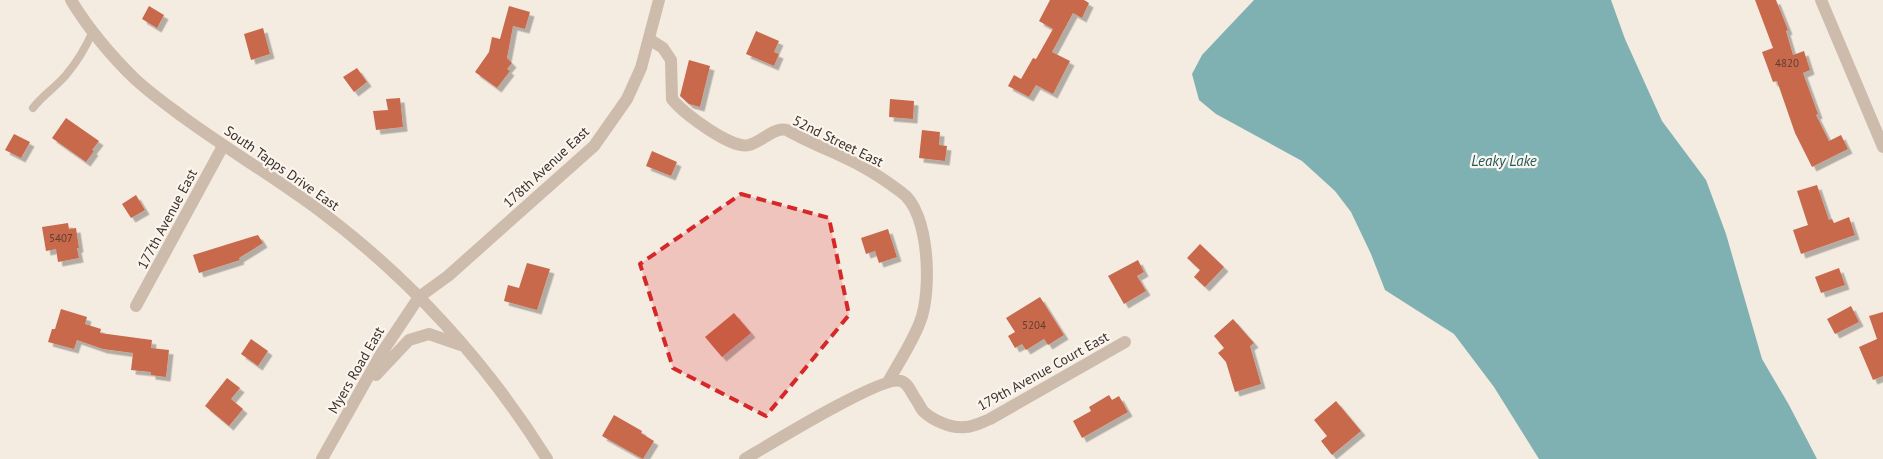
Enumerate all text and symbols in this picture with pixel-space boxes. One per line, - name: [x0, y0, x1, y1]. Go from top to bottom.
- house number: 4820: [1775, 56, 1799, 70]
- street label: 52nd Street East: [790, 111, 887, 171]
- street label: South Tapps Drive East: [221, 122, 343, 215]
- street label: 178th Avenue East: [499, 122, 593, 211]
- water label: Leaky Lake: [1471, 151, 1537, 170]
- street label: 177th Avenue East: [133, 166, 201, 272]
- house number: 5407: [49, 231, 73, 245]
- house number: 5204: [1022, 318, 1046, 332]
- street label: Myers Road East: [324, 323, 388, 417]
- street label: 179th Avenue Court East: [974, 327, 1112, 415]

